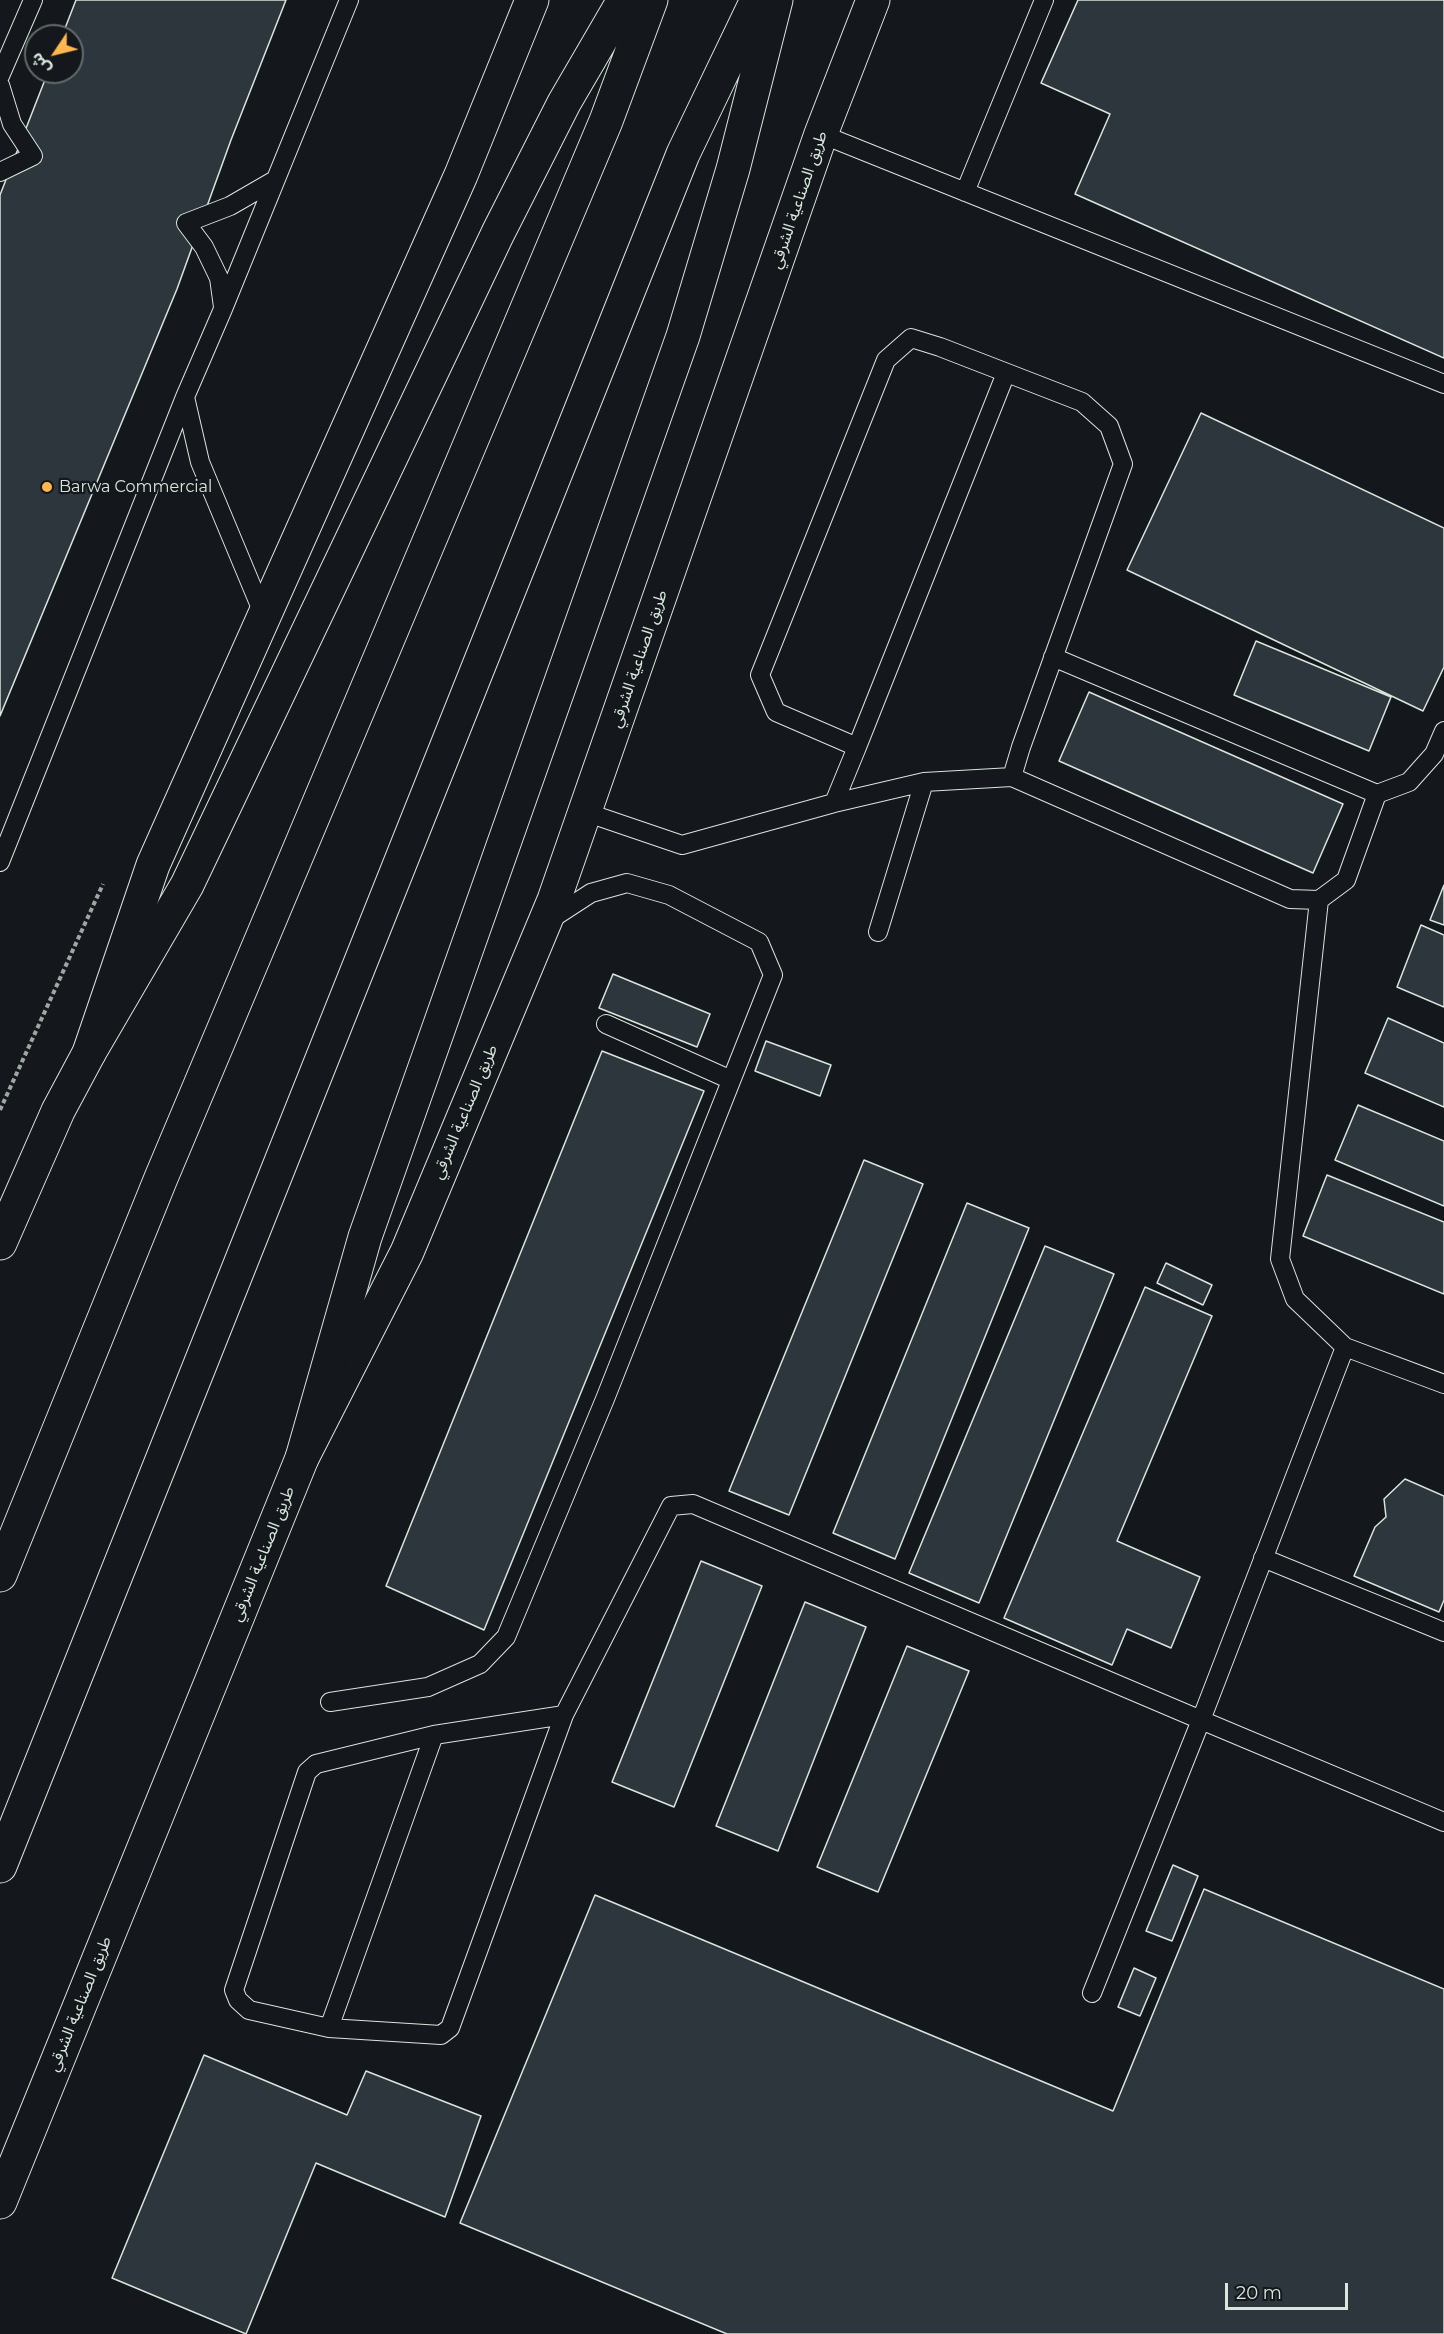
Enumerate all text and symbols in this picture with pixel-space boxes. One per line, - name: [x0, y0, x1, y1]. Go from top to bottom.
- north arrow: [24, 24, 84, 84]
- text: ش: [26, 49, 55, 78]
- street label: طريق الصناعية الشرقي: [766, 129, 832, 271]
- place label: Barwa Commercial: [59, 477, 212, 497]
- marker: Barwa Commercial: [40, 480, 54, 494]
- street label: طريق الصناعية الشرقي: [606, 588, 672, 730]
- street label: طريق الصناعية الشرقي: [428, 1042, 502, 1182]
- street label: طريق الصناعية الشرقي: [227, 1484, 299, 1624]
- street label: طريق الصناعية الشرقي: [44, 1934, 116, 2074]
- scale bar: [1228, 2271, 1351, 2309]
- text: 20 m: [1236, 2282, 1282, 2304]

